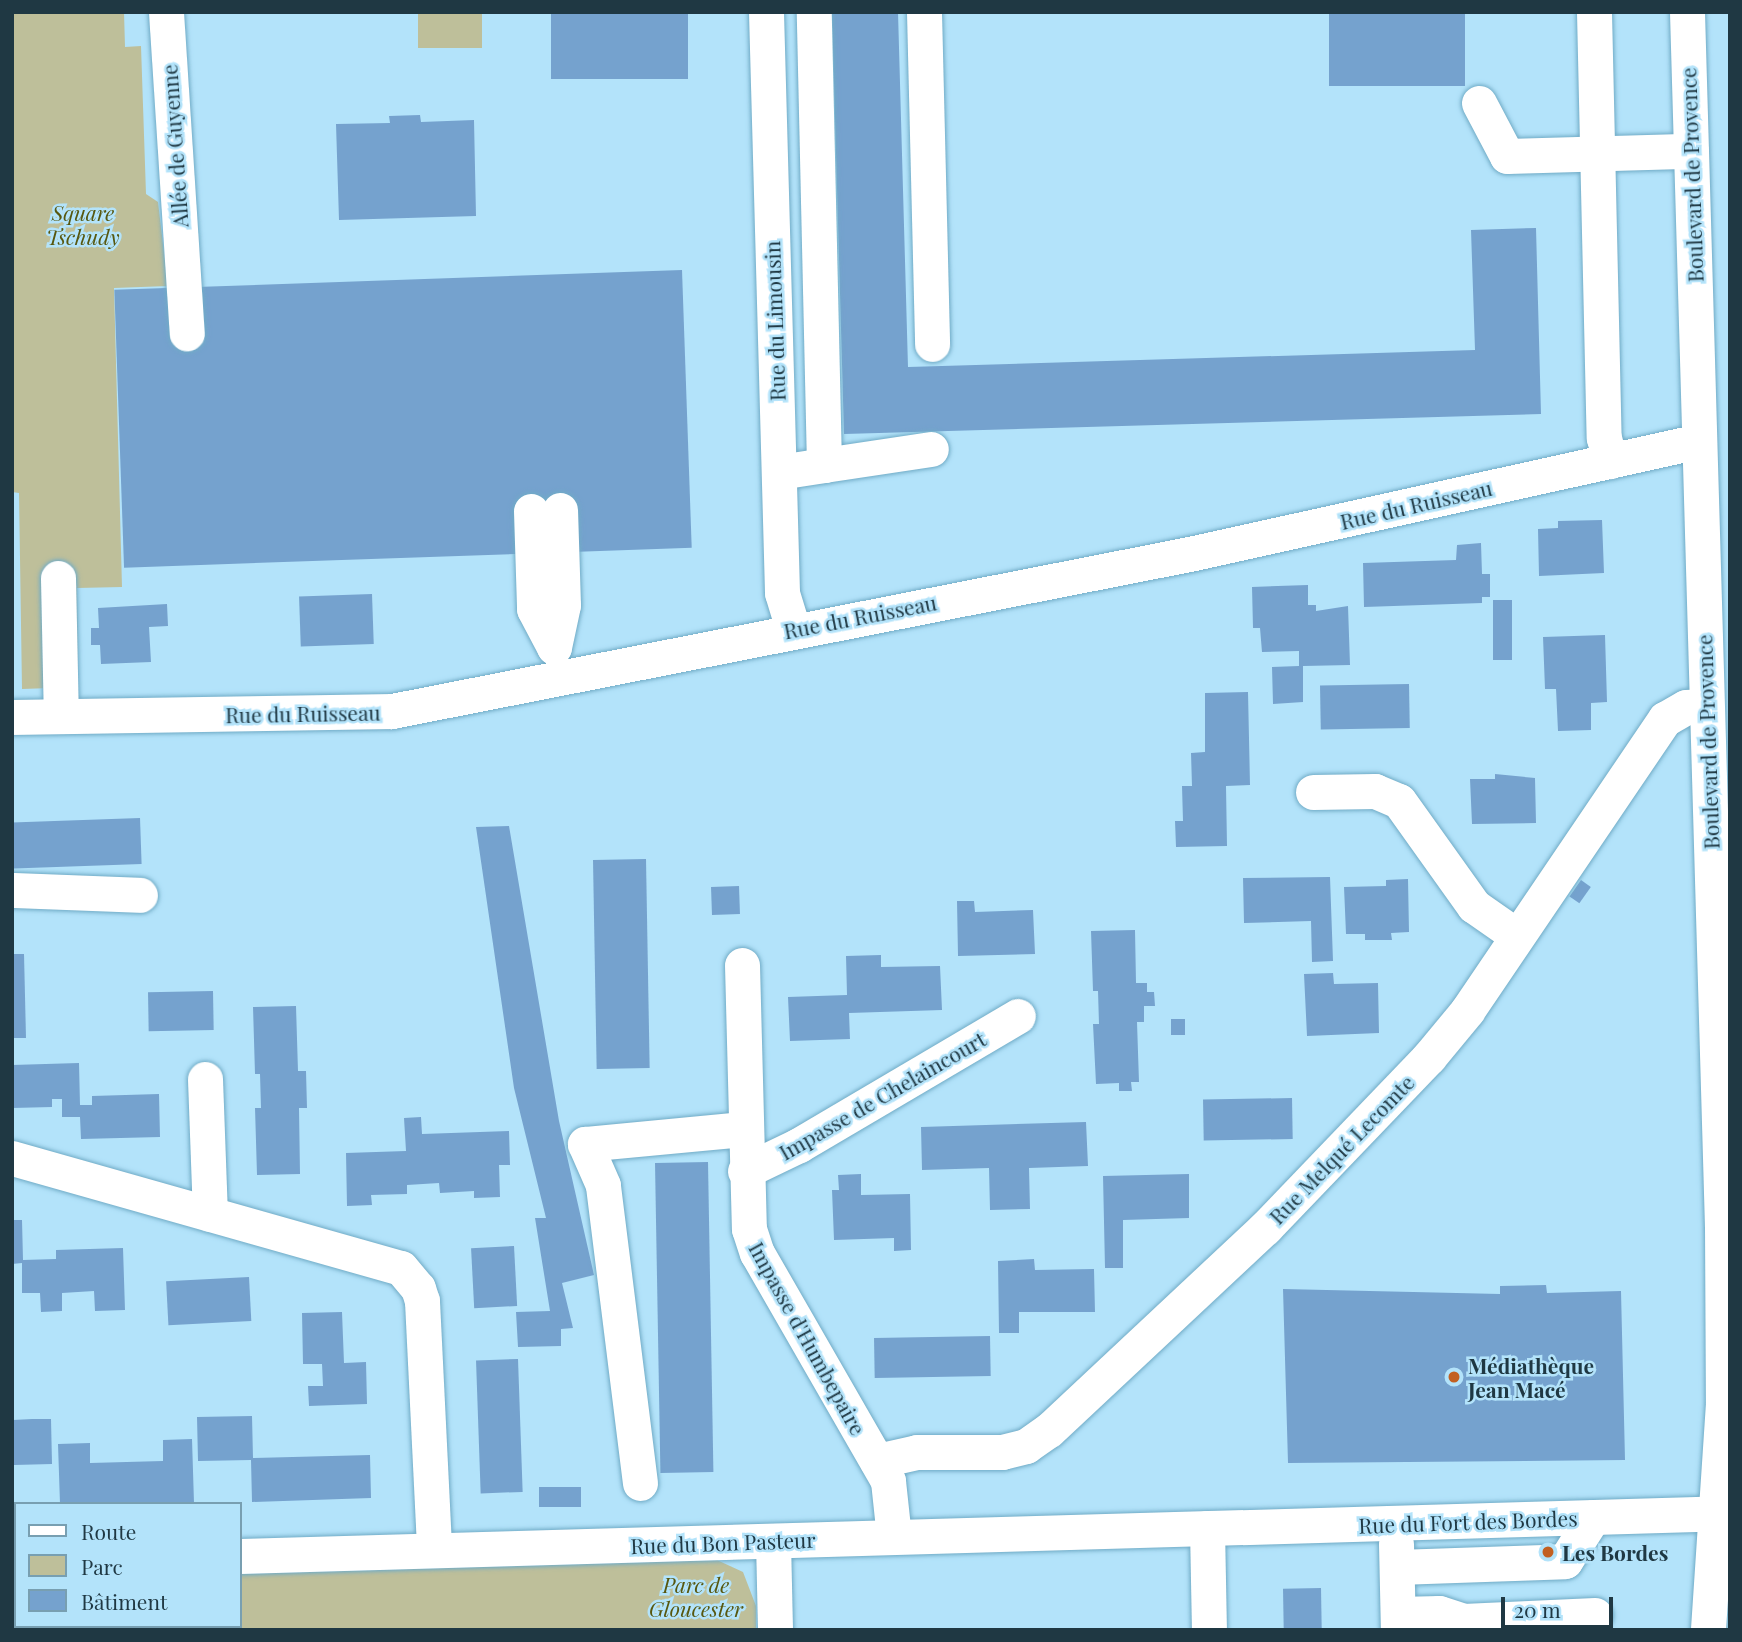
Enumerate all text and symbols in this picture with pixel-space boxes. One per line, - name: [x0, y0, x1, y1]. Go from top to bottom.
- street label: Allée de Guyenne: [156, 64, 192, 228]
- street label: Boulevard de Provence: [1675, 67, 1707, 283]
- park label: Square Tschudy: [46, 199, 120, 249]
- street label: Rue du Limousin: [759, 240, 789, 402]
- street label: Rue du Ruisseau: [1337, 474, 1495, 534]
- street label: Rue du Ruisseau: [781, 589, 939, 643]
- street label: Boulevard de Provence: [1691, 634, 1723, 850]
- street label: Rue du Ruisseau: [225, 699, 381, 727]
- street label: Impasse de Chelaincourt: [774, 1025, 990, 1165]
- street label: Rue Melqué Lecomte: [1263, 1069, 1419, 1229]
- street label: Impasse d'Humbepaire: [744, 1237, 872, 1439]
- place label: Médiathèque Jean Macé: [1468, 1352, 1594, 1402]
- marker: Médiathèque Jean Macé: [1446, 1369, 1462, 1385]
- legend: [14, 1502, 242, 1628]
- street label: Rue du Fort des Bordes: [1358, 1505, 1578, 1537]
- text: Route: [81, 1517, 136, 1545]
- street label: Rue du Bon Pasteur: [630, 1526, 816, 1558]
- place label: Les Bordes: [1562, 1539, 1668, 1565]
- marker: Les Bordes: [1540, 1544, 1556, 1560]
- text: Parc: [81, 1552, 123, 1580]
- park label: Parc de Gloucester: [649, 1571, 743, 1621]
- scale bar: [1504, 1582, 1616, 1626]
- text: Bâtiment: [81, 1587, 167, 1615]
- text: 20 m: [1514, 1595, 1561, 1623]

